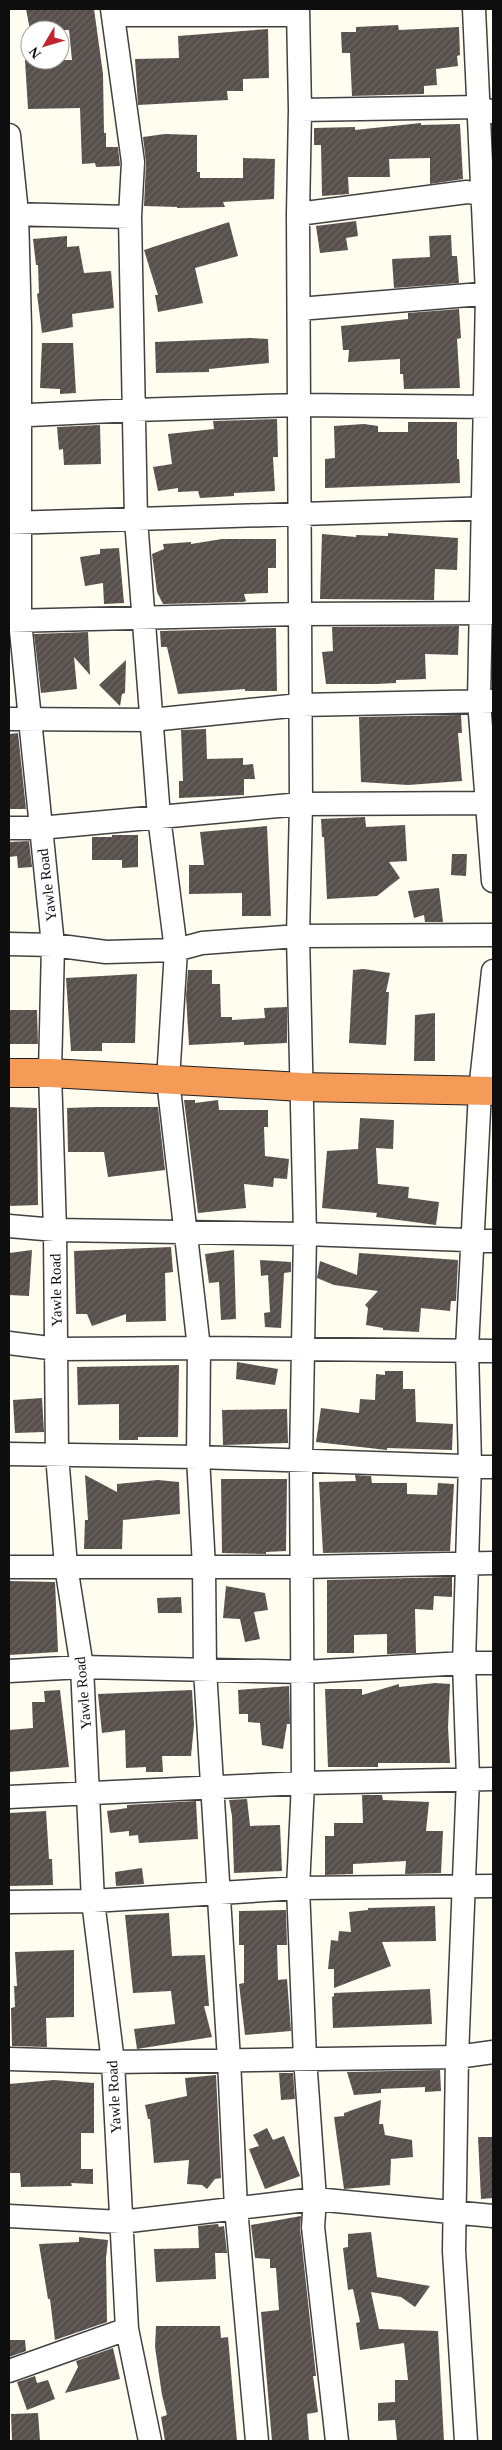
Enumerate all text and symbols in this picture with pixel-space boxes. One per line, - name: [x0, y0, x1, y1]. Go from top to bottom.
- north arrow: [20, 20, 70, 70]
- text: N: [26, 44, 44, 61]
- street label: Yawle Road: [35, 847, 59, 922]
- street label: Yawle Road: [47, 1253, 65, 1327]
- street label: Yawle Road: [72, 1655, 94, 1730]
- street label: Yawle Road: [104, 2060, 124, 2134]

